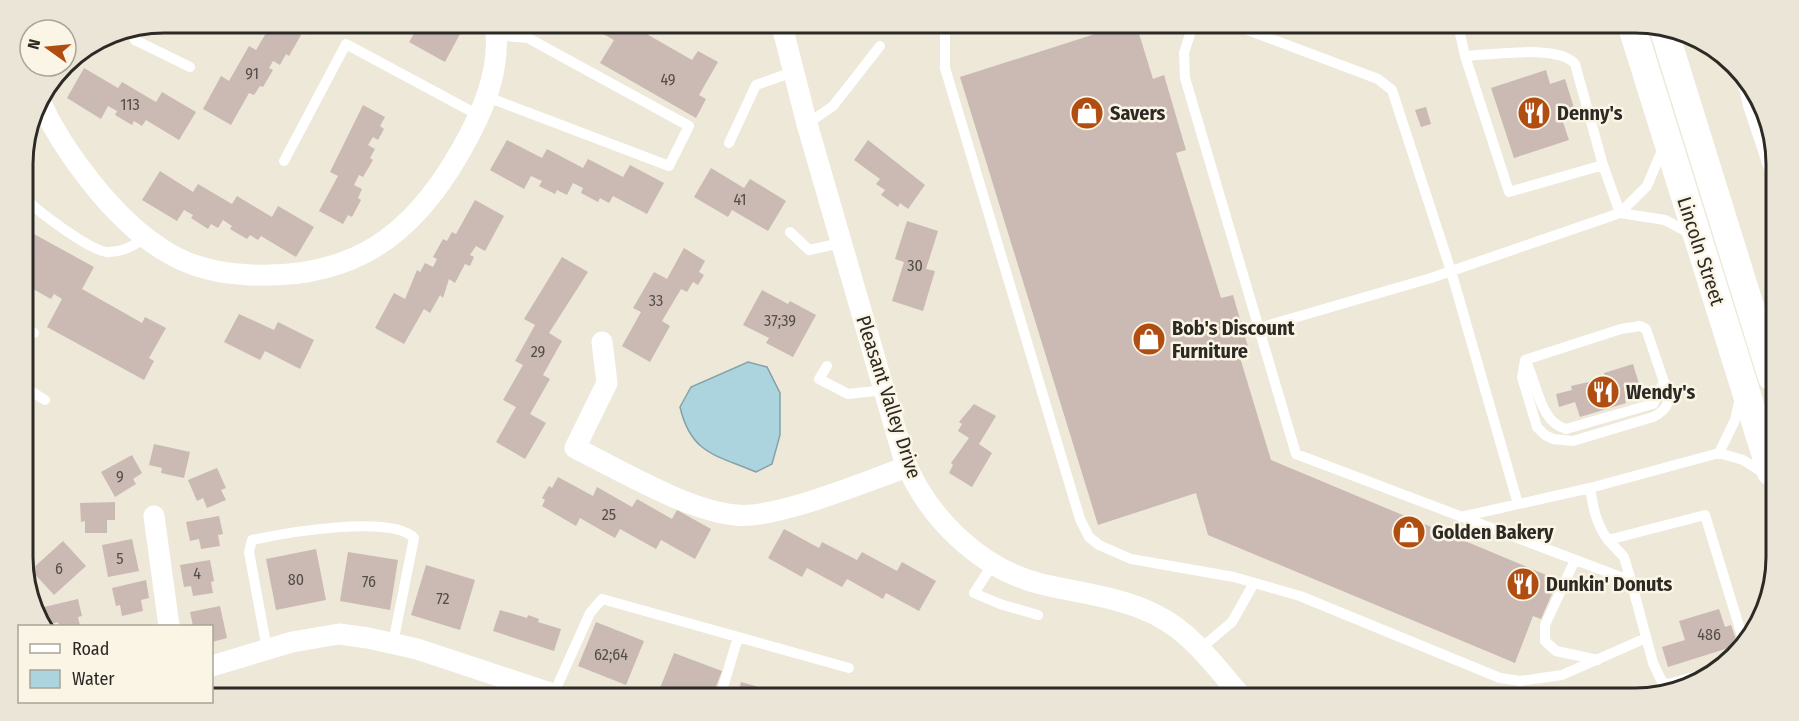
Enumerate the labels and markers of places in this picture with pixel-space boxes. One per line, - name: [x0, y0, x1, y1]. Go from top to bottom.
- shop icon: Savers: [1069, 95, 1105, 131]
- restaurant icon: Denny's: [1516, 95, 1552, 131]
- place label: Savers: [1110, 101, 1166, 125]
- place label: Denny's: [1557, 101, 1623, 125]
- place label: Bob's Discount Furniture: [1172, 316, 1295, 363]
- shop icon: Bob's Discount Furniture: [1131, 321, 1167, 357]
- restaurant icon: Wendy's: [1585, 374, 1621, 410]
- place label: Wendy's: [1626, 380, 1696, 404]
- shop icon: Golden Bakery: [1391, 514, 1427, 550]
- place label: Golden Bakery: [1432, 520, 1554, 544]
- restaurant icon: Dunkin' Donuts: [1505, 566, 1541, 602]
- place label: Dunkin' Donuts: [1546, 572, 1673, 596]

